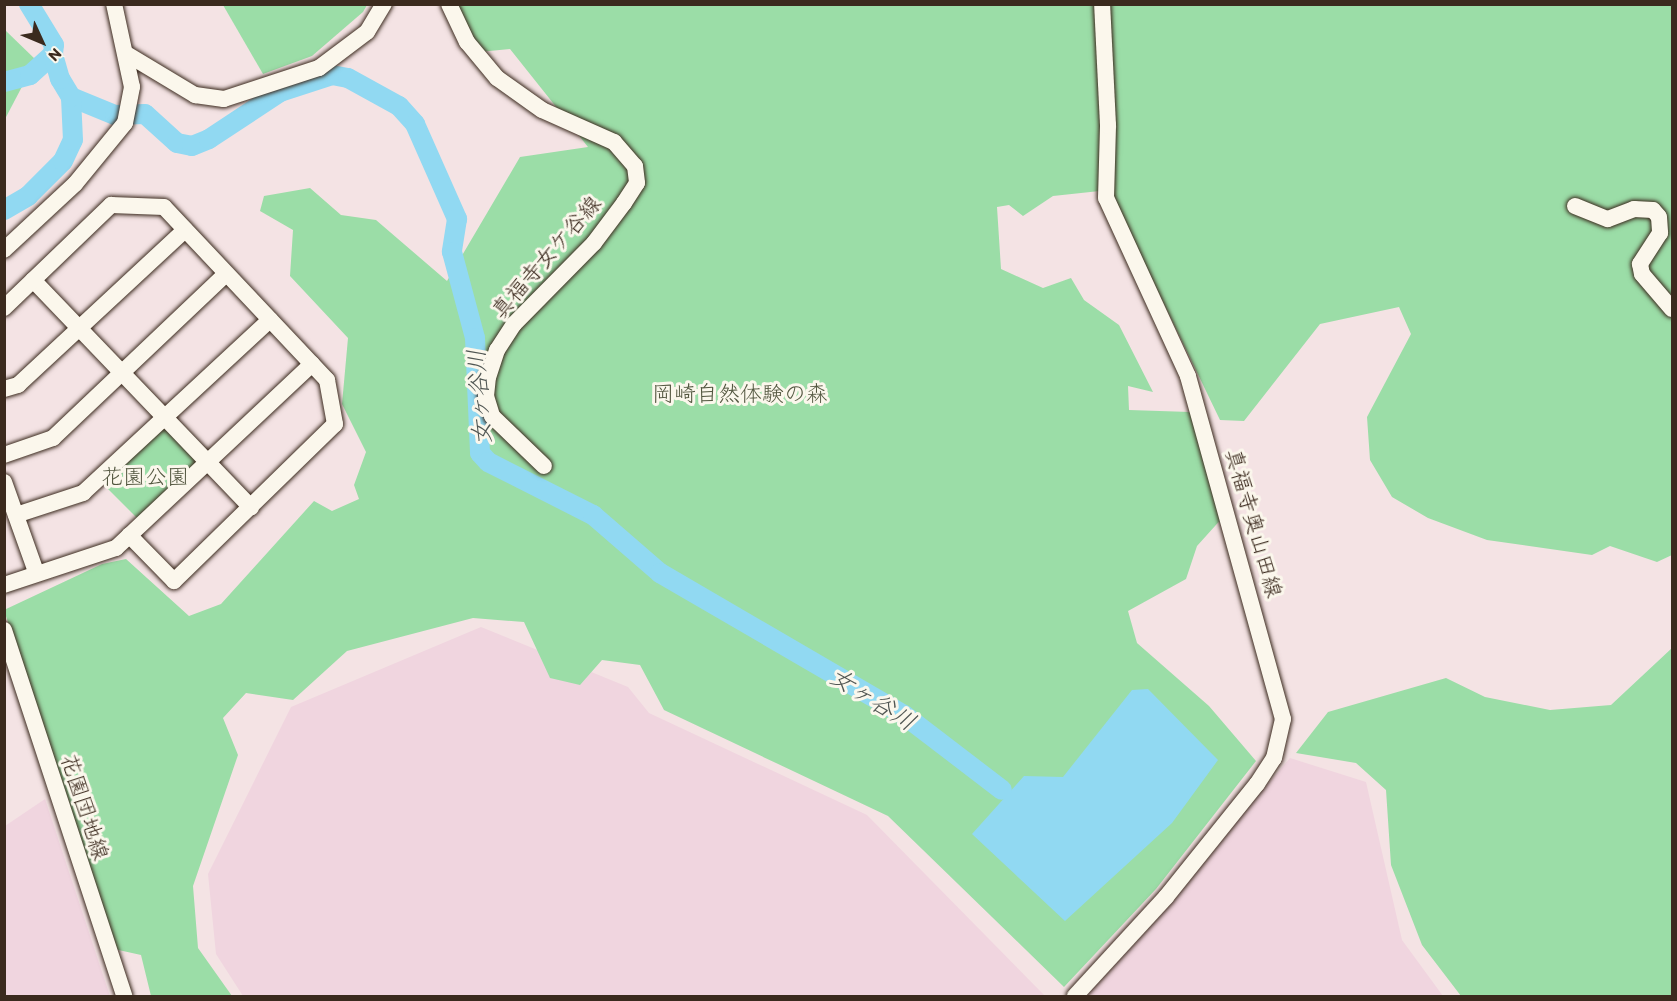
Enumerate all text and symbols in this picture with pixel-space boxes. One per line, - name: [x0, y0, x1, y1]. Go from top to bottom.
- north arrow: [12, 12, 72, 72]
- text: N: [45, 44, 66, 65]
- street label: 真福寺女ケ谷線: [486, 190, 606, 324]
- water label: 女ヶ谷川: [461, 348, 497, 446]
- park label: 岡崎自然体験の森: [652, 381, 828, 407]
- street label: 真福寺奥山田線: [1220, 445, 1288, 601]
- park label: 花園公園: [101, 464, 189, 490]
- water label: 女ヶ谷川: [825, 661, 921, 737]
- street label: 花園団地線: [55, 751, 115, 863]

